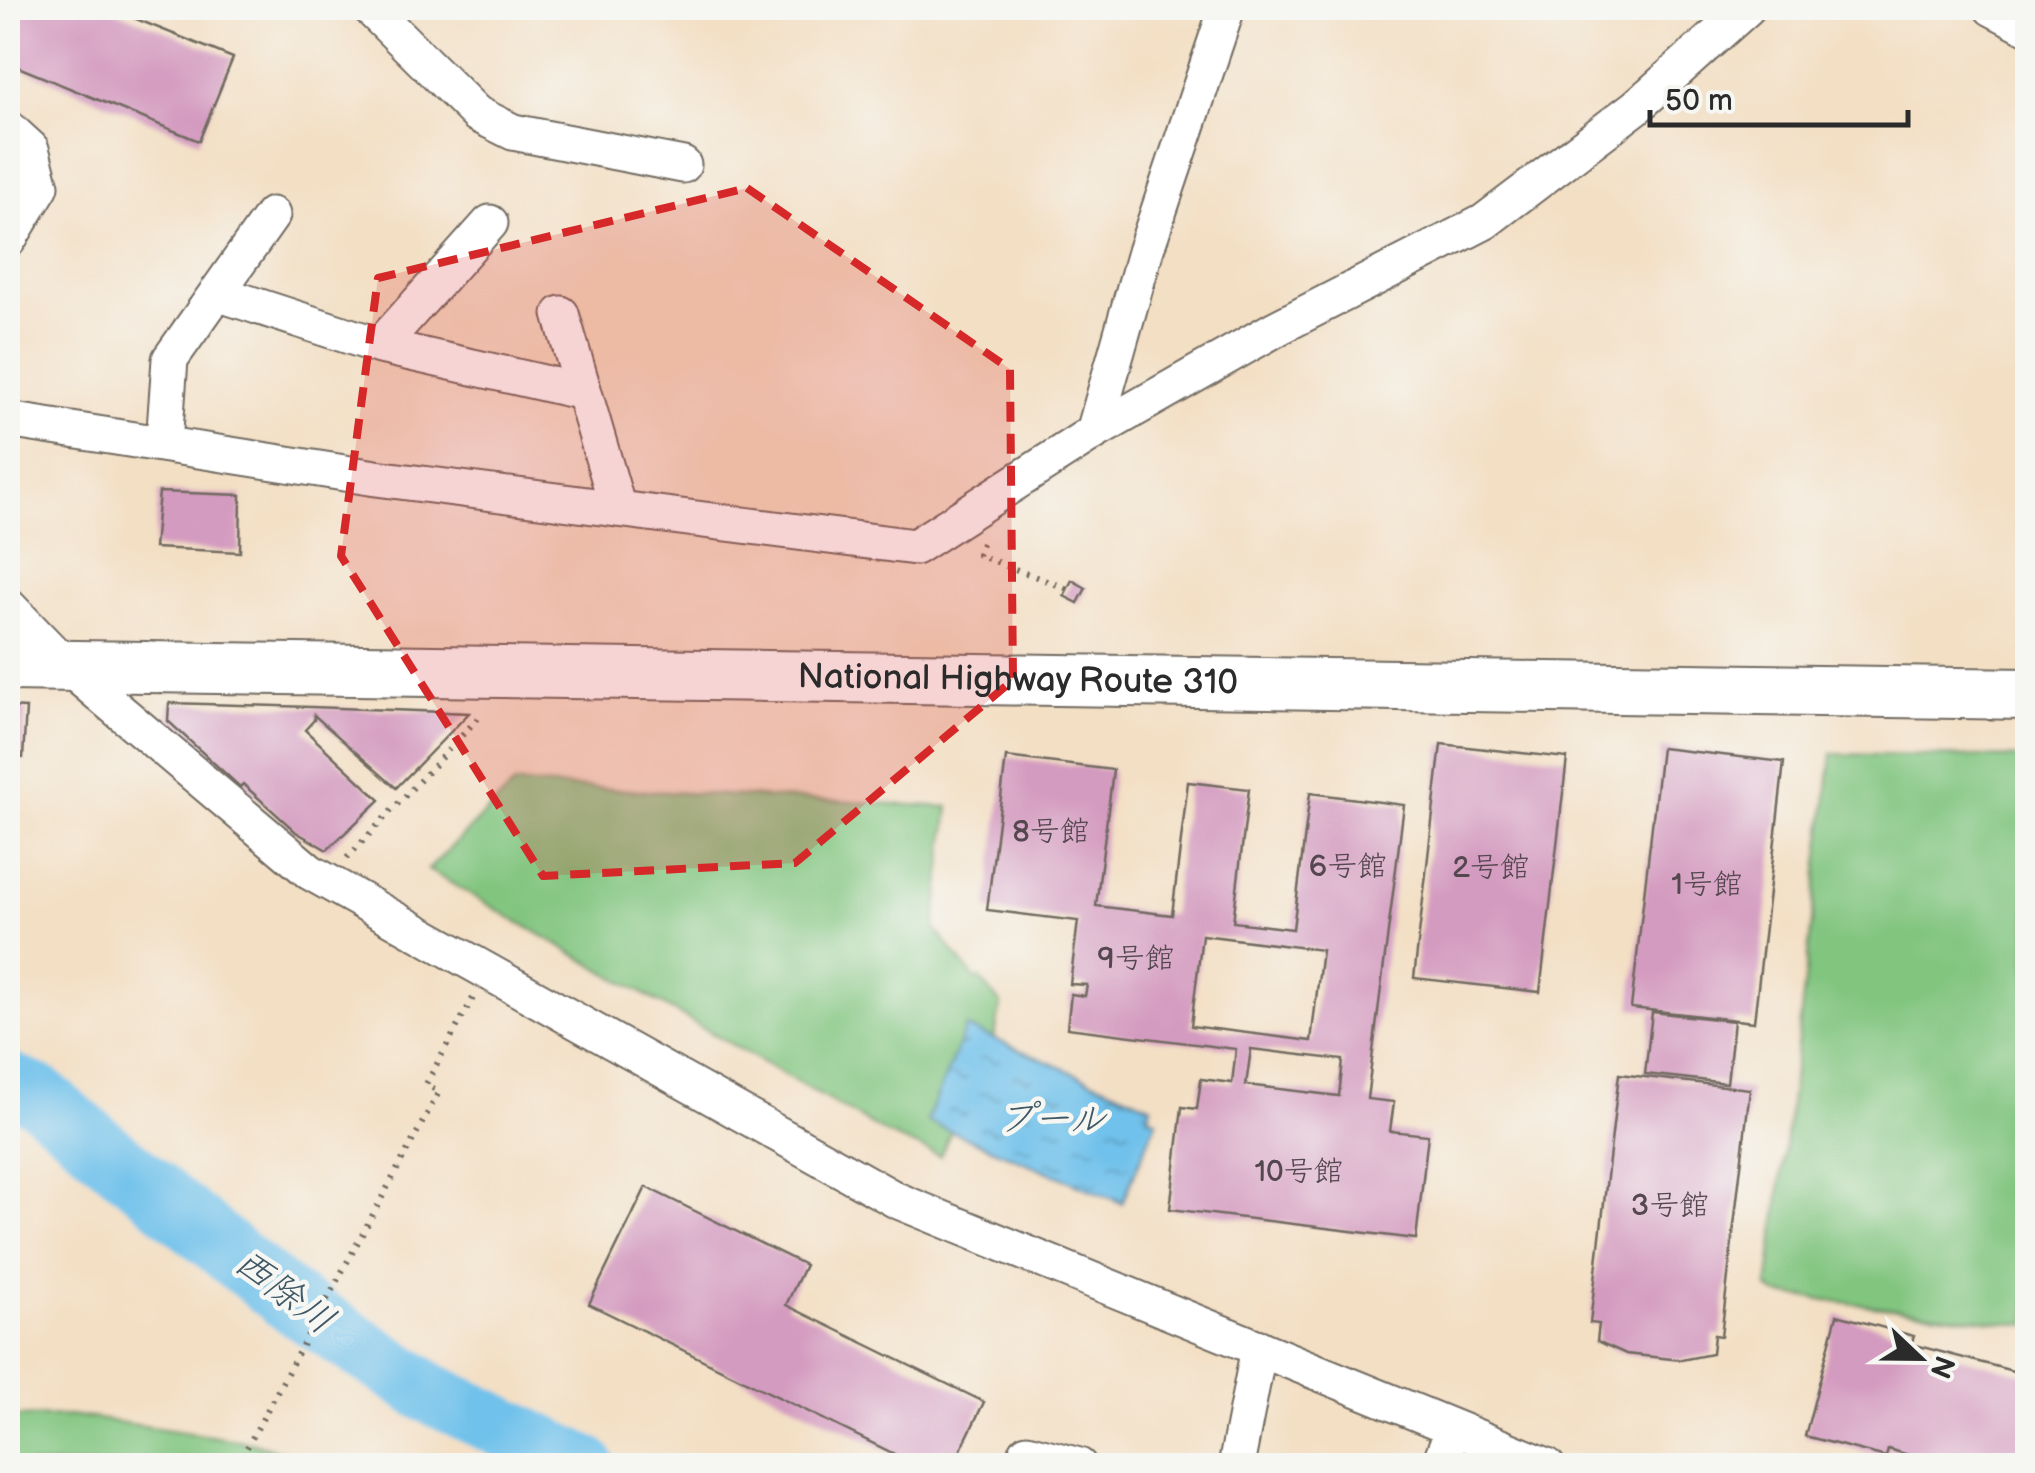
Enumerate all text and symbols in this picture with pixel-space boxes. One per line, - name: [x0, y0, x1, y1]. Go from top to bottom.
- scale bar: [1650, 65, 1908, 127]
- text: 50 m: [1665, 83, 1733, 119]
- street label: National Highway Route 310: [797, 655, 1238, 704]
- house number: 8号館: [1012, 814, 1090, 850]
- house number: 6号館: [1309, 849, 1387, 885]
- house number: 2号館: [1452, 850, 1530, 886]
- house number: 1号館: [1671, 867, 1743, 903]
- house number: 9号館: [1097, 941, 1175, 977]
- water label: プール: [997, 1097, 1108, 1142]
- house number: 10号館: [1254, 1154, 1344, 1190]
- house number: 3号館: [1631, 1188, 1709, 1224]
- water label: 西除川: [225, 1240, 343, 1344]
- north arrow: [1870, 1308, 1970, 1408]
- text: N: [1923, 1351, 1961, 1383]

